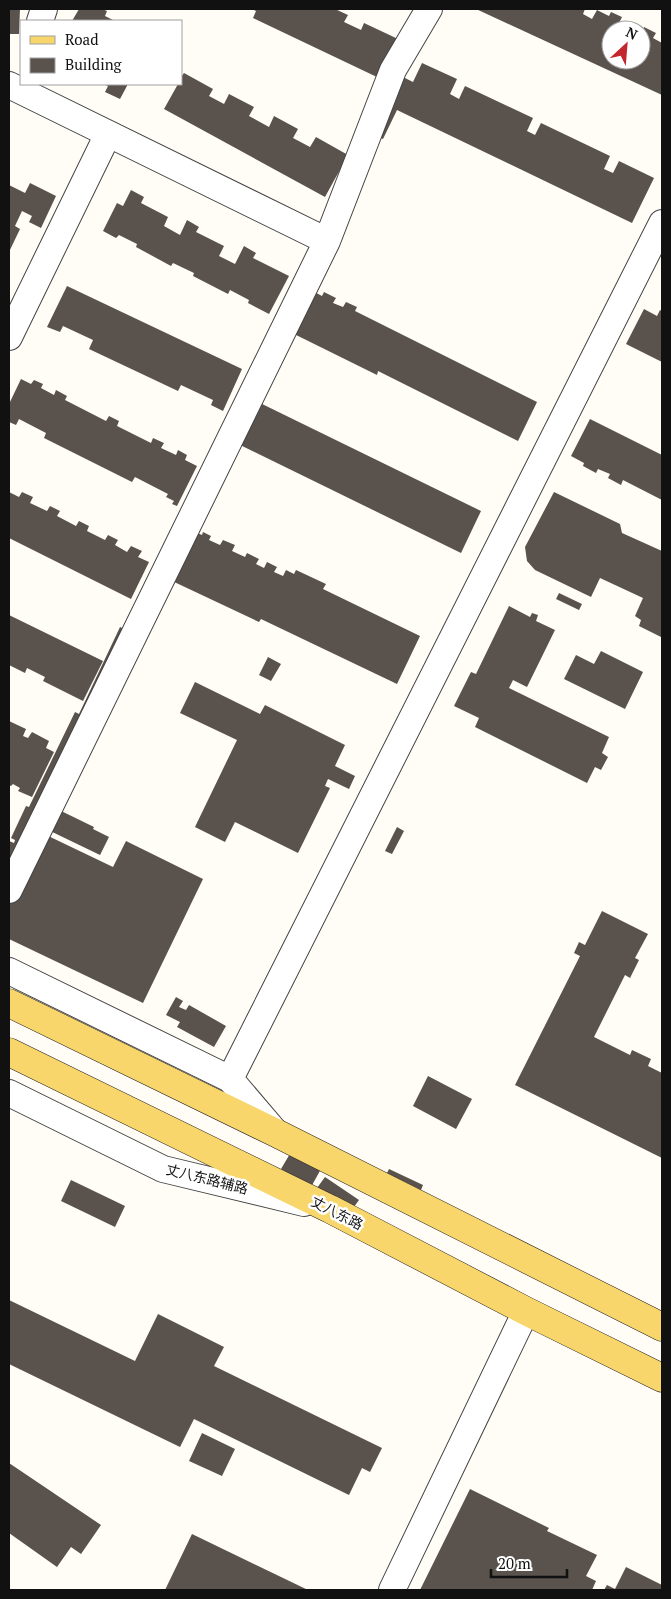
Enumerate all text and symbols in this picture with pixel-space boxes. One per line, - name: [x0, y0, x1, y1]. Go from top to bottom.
- legend: [20, 20, 182, 85]
- north arrow: [601, 20, 651, 70]
- text: N: [623, 22, 641, 44]
- text: Road: [65, 29, 98, 49]
- text: Building: [65, 54, 123, 74]
- street label: 丈八东路辅路: [164, 1159, 250, 1198]
- street label: 丈八东路: [308, 1191, 366, 1234]
- scale bar: [491, 1546, 567, 1578]
- text: 20 m: [498, 1553, 531, 1573]

